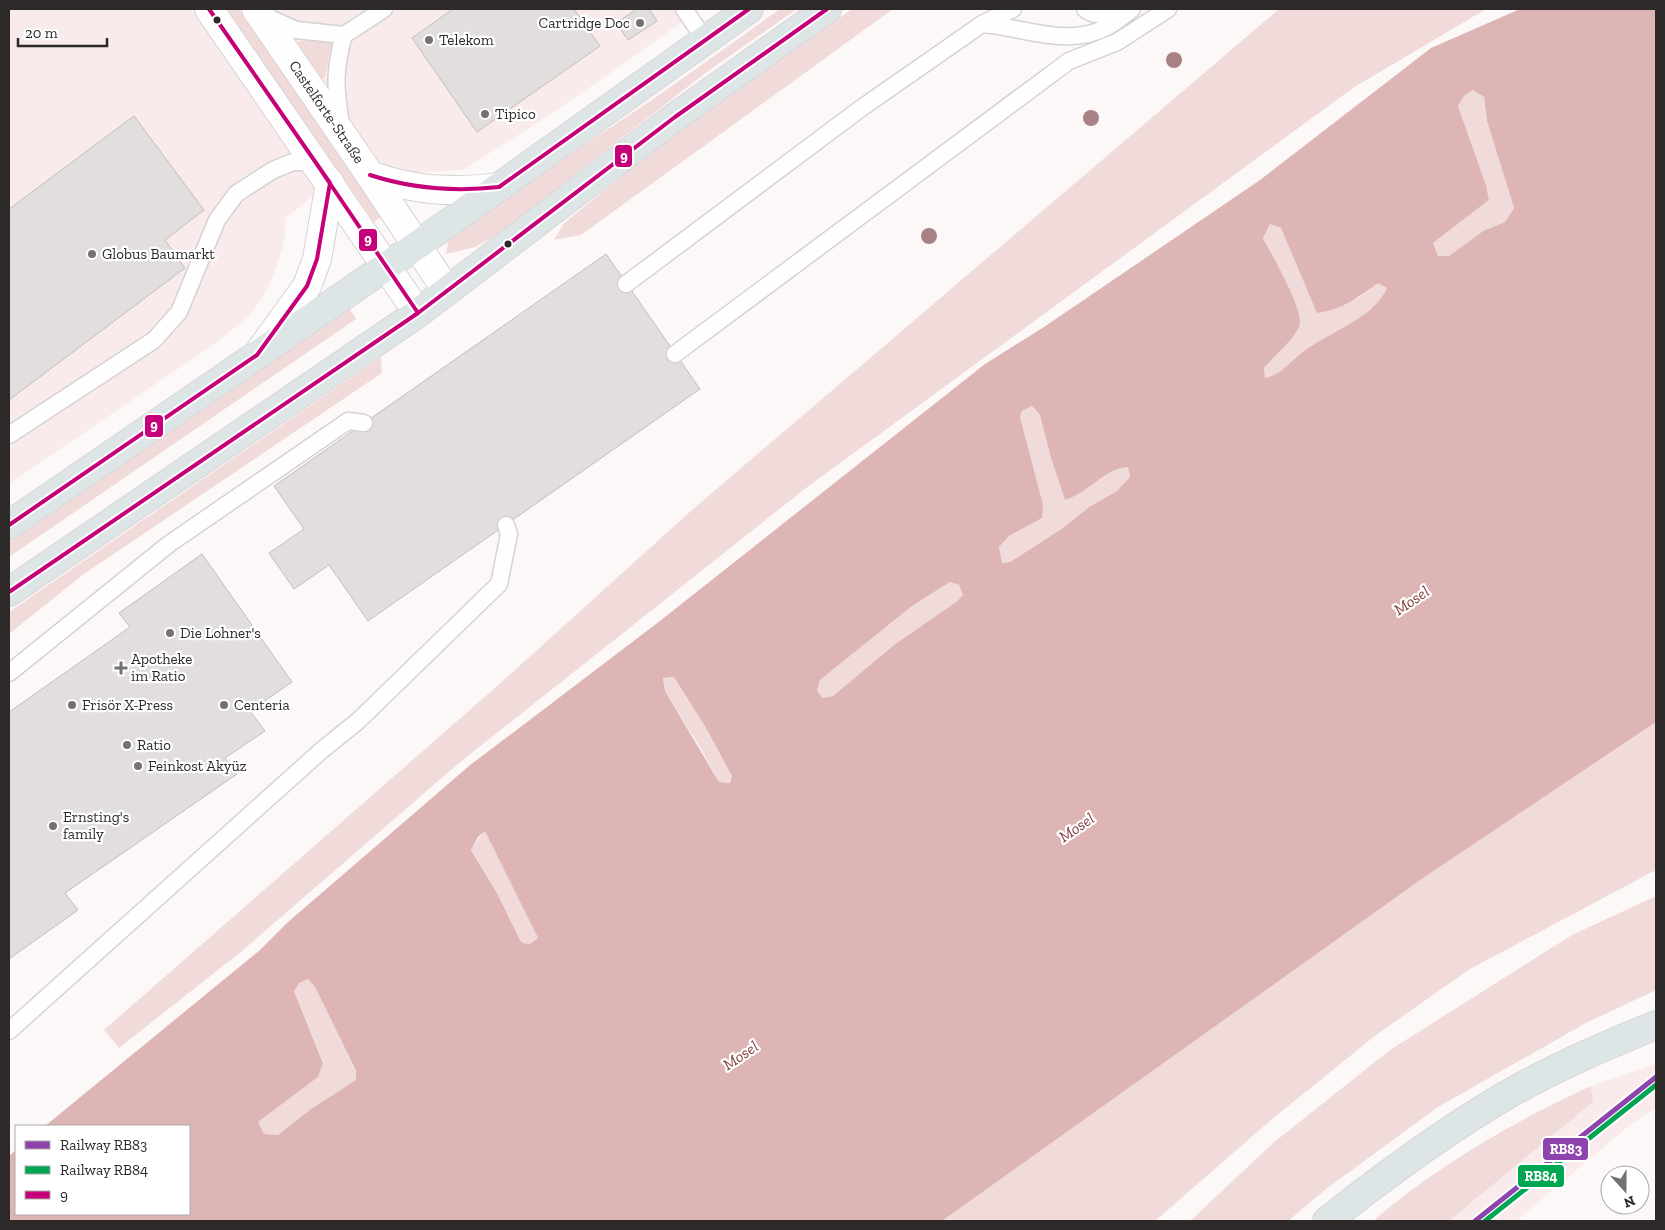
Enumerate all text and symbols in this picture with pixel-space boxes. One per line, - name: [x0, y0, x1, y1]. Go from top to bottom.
- place label: Cartridge Doc: [539, 14, 630, 32]
- scale bar: [18, 15, 106, 47]
- unlabelled marker: [212, 15, 222, 25]
- marker: Cartridge Doc: [634, 17, 646, 29]
- text: 20 m: [25, 24, 58, 42]
- place label: Telekom: [439, 31, 494, 49]
- marker: Telekom: [423, 34, 435, 46]
- street label: Castelforte-Straße: [285, 57, 368, 167]
- place label: Tipico: [495, 105, 536, 123]
- marker: Tipico: [479, 108, 491, 120]
- line badge: 9: [614, 144, 633, 168]
- text: 9: [620, 148, 628, 165]
- line badge: 9: [358, 228, 378, 252]
- text: 9: [364, 231, 372, 248]
- unlabelled marker: [503, 239, 513, 249]
- place label: Globus Baumarkt: [102, 245, 215, 263]
- marker: Globus Baumarkt: [86, 248, 98, 260]
- line badge: 9: [144, 414, 164, 438]
- text: 9: [150, 417, 158, 434]
- water label: Mosel: [1390, 582, 1433, 619]
- place label: Die Lohner's: [180, 624, 261, 642]
- marker: Die Lohner's: [164, 627, 176, 639]
- place label: Apotheke im Ratio: [131, 650, 192, 685]
- marker: Apotheke im Ratio: [115, 662, 127, 674]
- place label: Frisör X-Press: [82, 696, 173, 714]
- place label: Centeria: [234, 696, 290, 714]
- marker: Frisör X-Press: [66, 699, 78, 711]
- marker: Centeria: [218, 699, 230, 711]
- place label: Ratio: [137, 736, 171, 754]
- marker: Ratio: [121, 739, 133, 751]
- place label: Feinkost Akyüz: [148, 757, 247, 775]
- marker: Feinkost Akyüz: [132, 760, 144, 772]
- place label: Ernsting's family: [63, 808, 129, 843]
- water label: Mosel: [1055, 809, 1098, 846]
- marker: Ernsting's family: [47, 820, 59, 832]
- water label: Mosel: [719, 1037, 762, 1074]
- legend: [15, 1125, 190, 1215]
- text: Railway RB83: [60, 1136, 147, 1154]
- line badge: RB83: [1542, 1137, 1589, 1161]
- text: RB83: [1550, 1141, 1583, 1158]
- text: Railway RB84: [60, 1161, 148, 1179]
- line badge: RB84: [1517, 1164, 1565, 1188]
- north arrow: [1600, 1165, 1650, 1215]
- text: RB84: [1524, 1168, 1558, 1185]
- text: 9: [60, 1186, 68, 1204]
- text: N: [1621, 1192, 1637, 1212]

